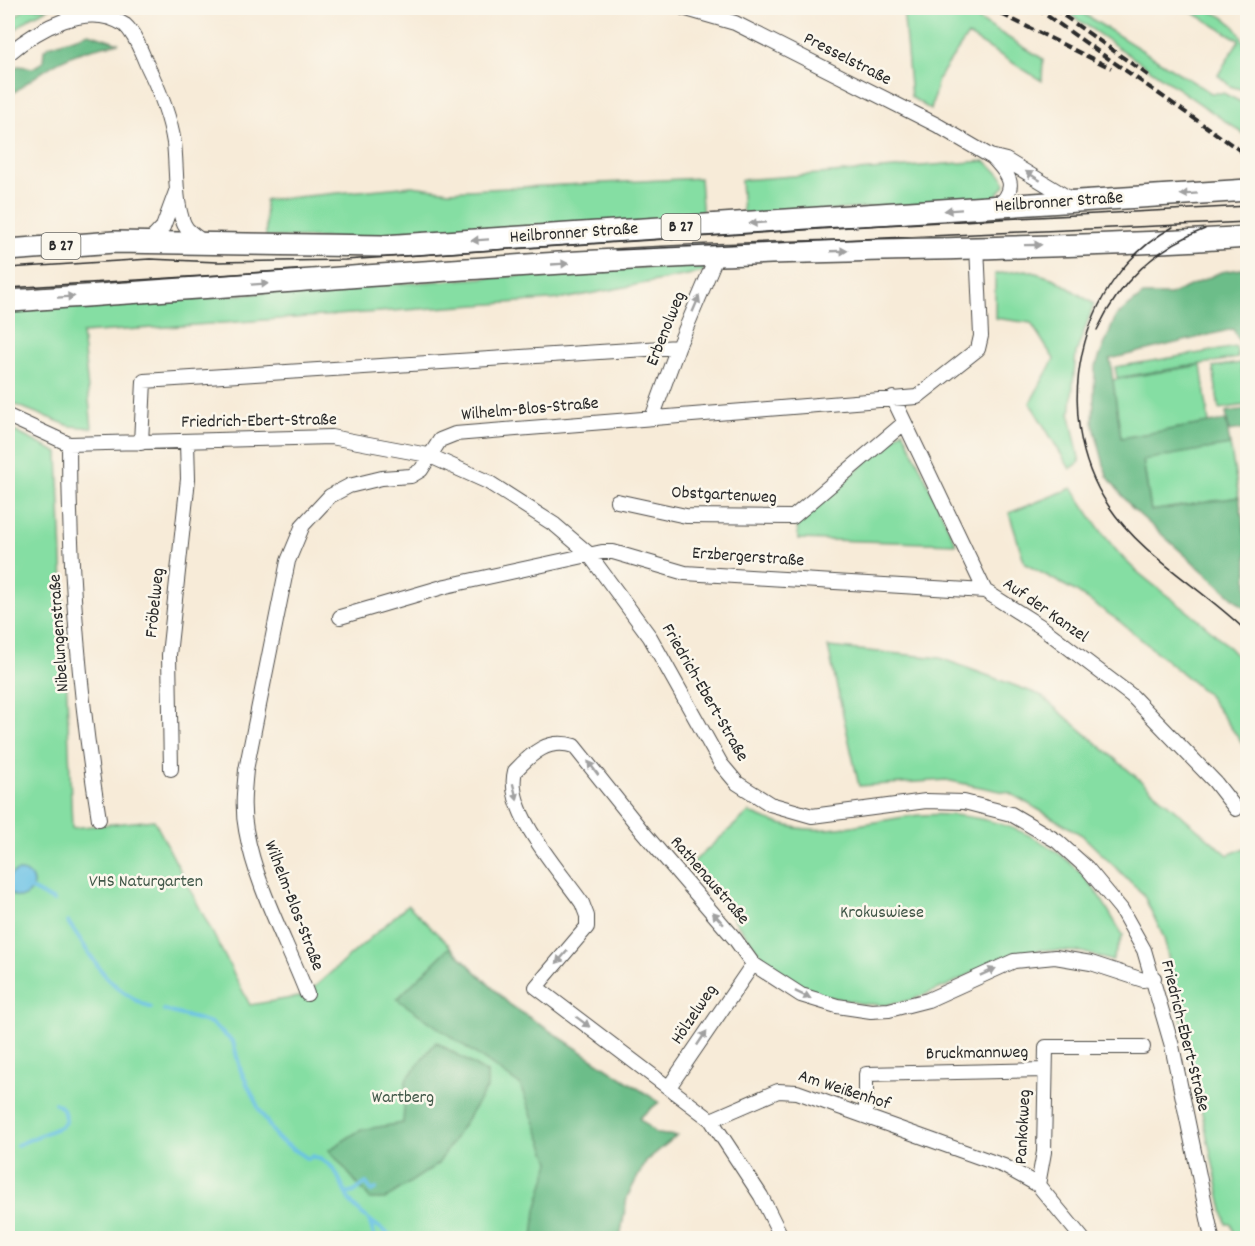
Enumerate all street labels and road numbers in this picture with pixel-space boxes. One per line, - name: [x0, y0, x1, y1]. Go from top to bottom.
- street label: Presselstraße: [799, 27, 895, 93]
- street label: Heilbronner Straße: [994, 186, 1124, 220]
- road number: B 27: [662, 214, 700, 240]
- street label: Heilbronner Straße: [509, 217, 639, 251]
- road number: B 27: [42, 233, 80, 259]
- street label: Erbenolweg: [641, 288, 693, 370]
- street label: Wilhelm-Blos-Straße: [460, 392, 600, 428]
- street label: Friedrich-Ebert-Straße: [181, 408, 337, 436]
- street label: Obstgartenweg: [671, 481, 778, 511]
- street label: Erzbergerstraße: [691, 542, 805, 574]
- street label: Fröbelweg: [140, 567, 172, 639]
- street label: Auf der Kanzel: [997, 572, 1093, 650]
- street label: Nibelungenstraße: [43, 573, 77, 693]
- street label: Friedrich-Ebert-Straße: [654, 619, 754, 767]
- street label: Rathenaustraße: [663, 831, 755, 931]
- street label: Wilhelm-Blos-Straße: [257, 837, 329, 975]
- street label: Friedrich-Ebert-Straße: [1153, 958, 1215, 1115]
- street label: Hölzelweg: [666, 980, 724, 1050]
- street label: Bruckmannweg: [926, 1041, 1029, 1067]
- street label: Am Weißenhof: [795, 1064, 894, 1118]
- street label: Pankokweg: [1010, 1089, 1038, 1165]

